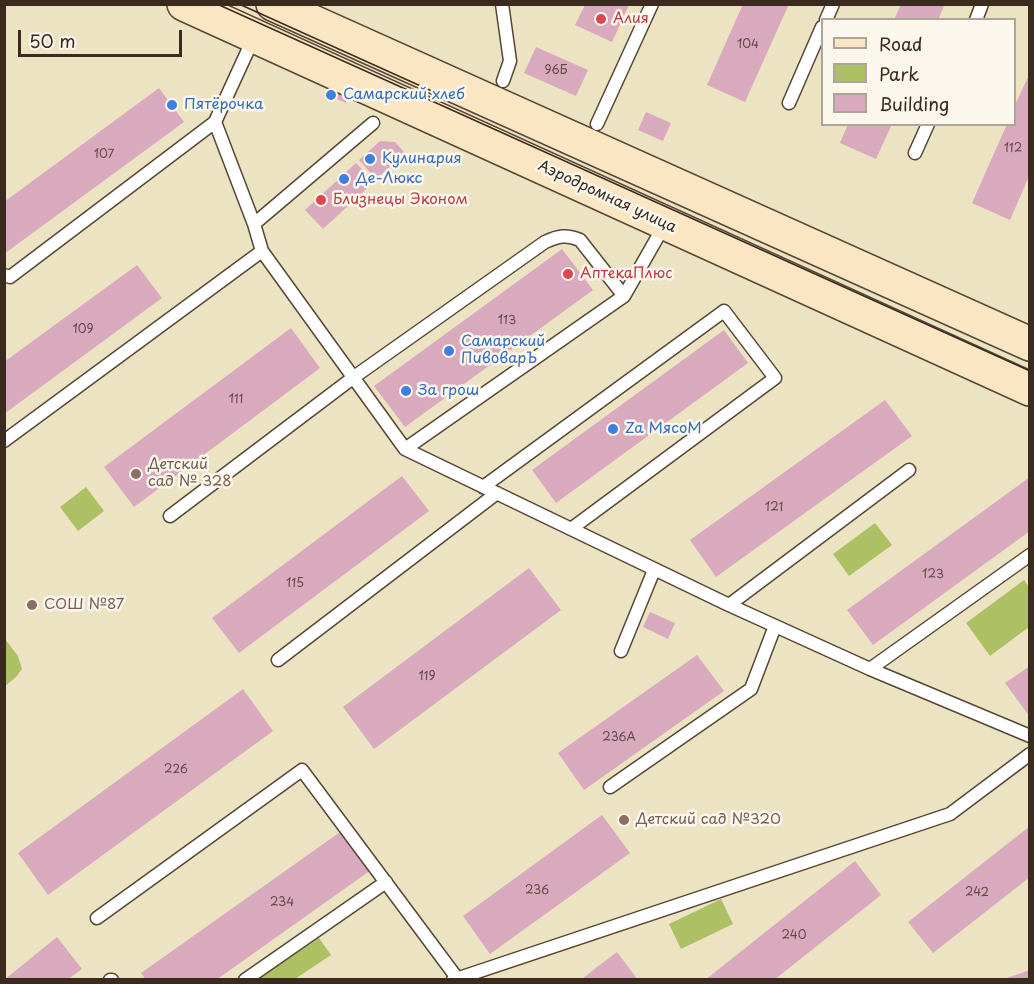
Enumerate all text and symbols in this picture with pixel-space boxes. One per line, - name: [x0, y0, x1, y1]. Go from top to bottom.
- place label: Алия: [613, 10, 649, 28]
- marker: Алия: [594, 12, 608, 26]
- scale bar: [21, 18, 184, 56]
- legend: [821, 18, 1016, 126]
- text: 50 m: [29, 27, 76, 54]
- text: Road: [879, 30, 923, 57]
- house number: 104: [737, 38, 759, 52]
- text: Park: [879, 60, 919, 87]
- house number: 96Б: [544, 64, 568, 78]
- place label: Самарский хлеб: [343, 86, 465, 104]
- marker: Самарский хлеб: [324, 88, 338, 102]
- text: Building: [879, 90, 949, 117]
- place label: Пятёрочка: [184, 96, 263, 114]
- marker: Пятёрочка: [165, 98, 179, 112]
- house number: 112: [1004, 142, 1022, 156]
- house number: 107: [94, 148, 114, 162]
- place label: Кулинария: [382, 150, 462, 168]
- marker: Кулинария: [363, 152, 377, 166]
- street label: Аэродромная улица: [535, 157, 679, 237]
- place label: Де-Люкс: [356, 170, 422, 188]
- marker: Де-Люкс: [337, 172, 351, 186]
- place label: Близнецы Эконом: [333, 191, 468, 209]
- marker: Близнецы Эконом: [314, 193, 328, 207]
- place label: АптекаПлюс: [580, 265, 672, 283]
- marker: АптекаПлюс: [561, 267, 575, 281]
- house number: 113: [498, 314, 516, 328]
- house number: 109: [72, 323, 94, 337]
- place label: Самарский ПивоварЪ: [461, 333, 545, 368]
- marker: Самарский ПивоварЪ: [442, 344, 456, 358]
- place label: За грош: [418, 382, 479, 400]
- marker: За грош: [399, 384, 413, 398]
- house number: 111: [229, 393, 243, 407]
- place label: Za МясоМ: [625, 420, 702, 438]
- marker: Za МясоМ: [606, 422, 620, 436]
- place label: Детский сад № 328: [148, 456, 232, 491]
- marker: Детский сад № 328: [129, 467, 143, 481]
- house number: 121: [765, 501, 783, 515]
- house number: 123: [922, 568, 944, 582]
- house number: 115: [286, 577, 304, 591]
- place label: СОШ №87: [44, 596, 124, 614]
- marker: СОШ №87: [25, 598, 39, 612]
- house number: 119: [418, 670, 436, 684]
- house number: 236А: [602, 731, 636, 745]
- house number: 226: [164, 763, 188, 777]
- place label: Детский сад №320: [636, 811, 781, 829]
- marker: Детский сад №320: [617, 813, 631, 827]
- house number: 236: [525, 884, 549, 898]
- house number: 242: [965, 886, 989, 900]
- house number: 234: [270, 896, 294, 910]
- house number: 240: [782, 929, 806, 943]

